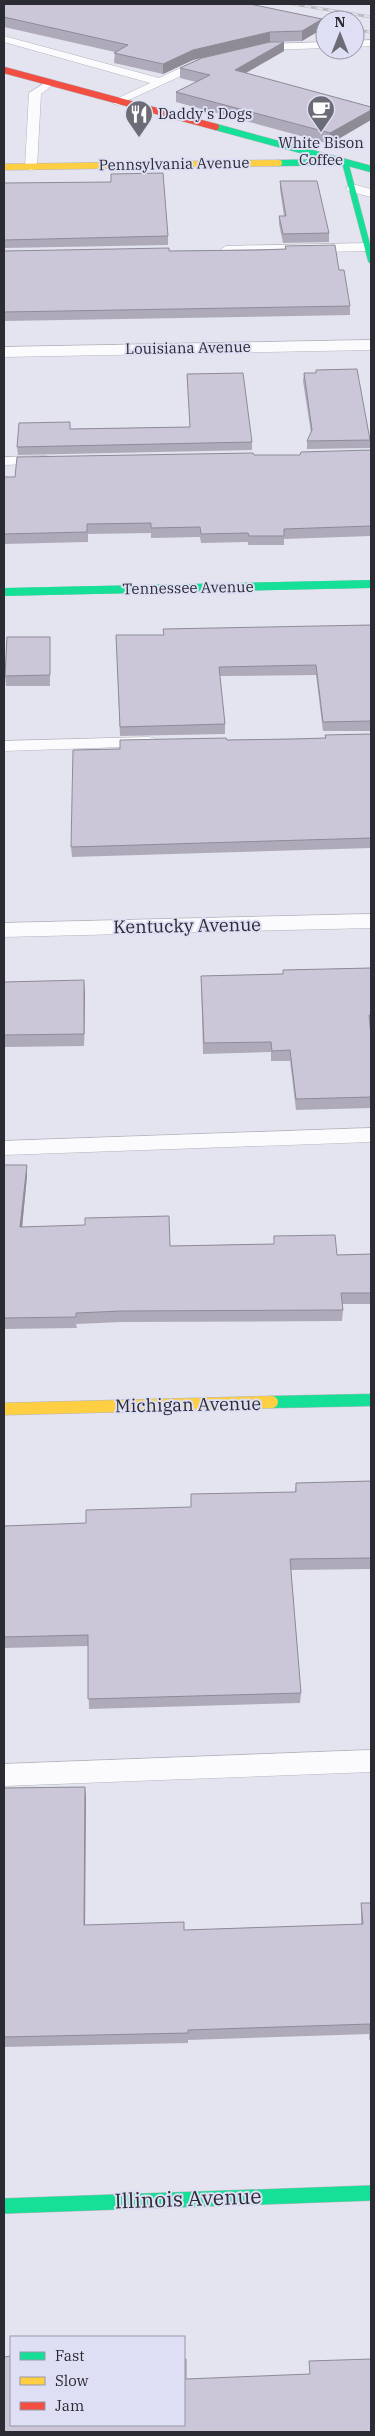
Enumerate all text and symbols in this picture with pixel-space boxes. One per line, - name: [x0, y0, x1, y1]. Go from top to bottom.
- north arrow: [315, 10, 365, 60]
- text: N: [334, 13, 346, 31]
- cafe icon: White Bison Coffee: [306, 94, 336, 133]
- restaurant icon: Daddy's Dogs: [124, 99, 154, 138]
- place label: Daddy's Dogs: [158, 104, 252, 123]
- place label: White Bison Coffee: [278, 133, 364, 169]
- street label: Pennsylvania Avenue: [98, 153, 250, 174]
- street label: Louisiana Avenue: [125, 337, 251, 358]
- street label: Tennessee Avenue: [122, 577, 254, 598]
- street label: Kentucky Avenue: [113, 913, 261, 938]
- street label: Michigan Avenue: [115, 1392, 261, 1417]
- street label: Illinois Avenue: [114, 2181, 262, 2215]
- legend: [10, 2336, 185, 2426]
- text: Fast: [55, 2346, 85, 2365]
- text: Slow: [55, 2371, 89, 2390]
- text: Jam: [55, 2396, 84, 2415]

